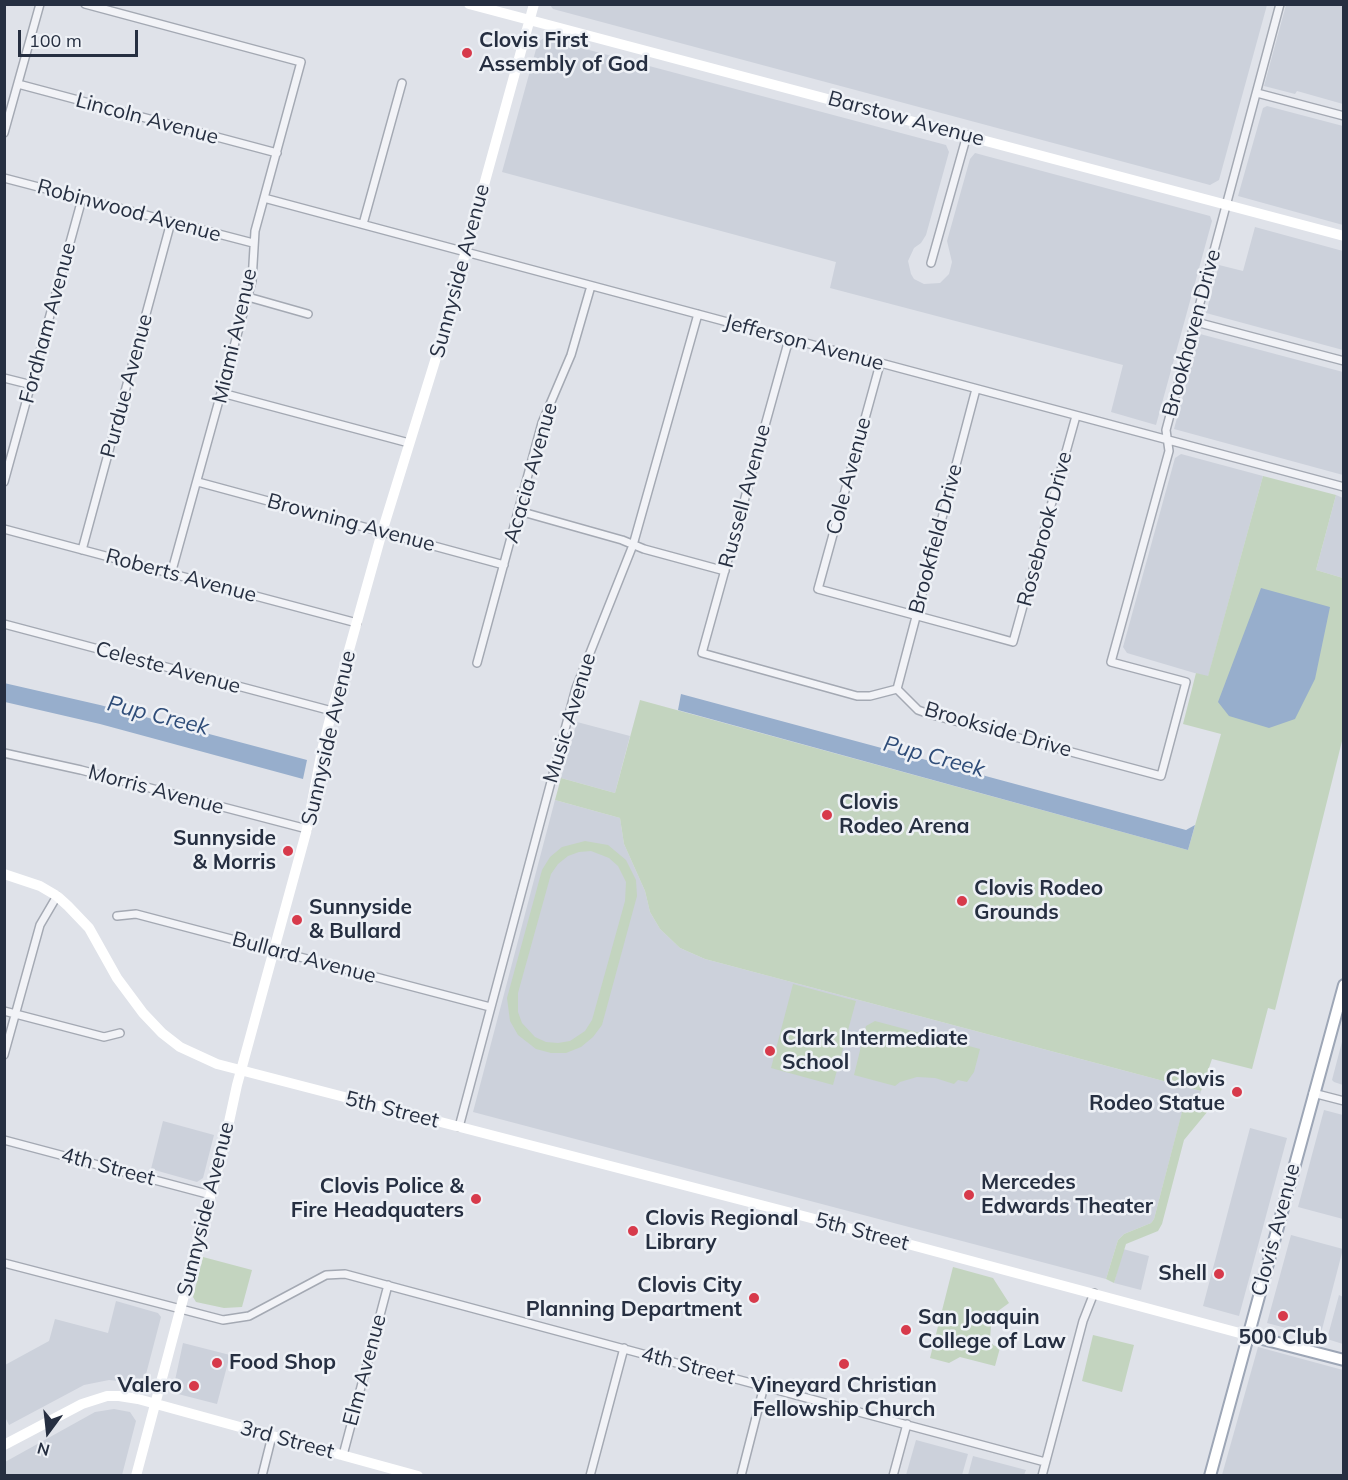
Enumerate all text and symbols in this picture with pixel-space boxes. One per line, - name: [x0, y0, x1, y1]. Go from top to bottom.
- scale bar: [21, 18, 141, 56]
- place label: Clovis First Assembly of God: [479, 28, 648, 78]
- text: 100 m: [29, 29, 82, 52]
- marker: Clovis First Assembly of God: [460, 46, 474, 60]
- street label: Barstow Avenue: [825, 86, 987, 152]
- street label: Lincoln Avenue: [73, 88, 221, 150]
- street label: Robinwood Avenue: [34, 174, 224, 248]
- street label: Sunnyside Avenue: [425, 181, 495, 361]
- street label: Fordham Avenue: [14, 240, 82, 406]
- street label: Brookhaven Drive: [1158, 247, 1226, 419]
- street label: Miami Avenue: [207, 266, 263, 406]
- street label: Jefferson Avenue: [721, 310, 887, 376]
- street label: Purdue Avenue: [96, 311, 158, 461]
- street label: Acacia Avenue: [499, 400, 563, 546]
- street label: Cole Avenue: [821, 414, 877, 538]
- street label: Russell Avenue: [714, 421, 776, 571]
- street label: Rosebrook Drive: [1012, 449, 1078, 609]
- street label: Brookfield Drive: [904, 461, 968, 617]
- street label: Browning Avenue: [264, 488, 438, 558]
- street label: Roberts Avenue: [103, 544, 259, 608]
- street label: Celeste Avenue: [93, 637, 243, 699]
- street label: Sunnyside Avenue: [297, 648, 361, 828]
- street label: Music Avenue: [538, 650, 602, 786]
- water label: Pup Creek: [104, 691, 212, 741]
- street label: Brookside Drive: [921, 697, 1075, 763]
- water label: Pup Creek: [880, 731, 988, 783]
- street label: Morris Avenue: [85, 760, 227, 820]
- place label: Clovis Rodeo Arena: [839, 790, 970, 840]
- marker: Clovis Rodeo Arena: [820, 808, 834, 822]
- place label: Sunnyside & Morris: [173, 826, 276, 876]
- marker: Sunnyside & Morris: [281, 844, 295, 858]
- place label: Clovis Rodeo Grounds: [974, 876, 1103, 926]
- marker: Clovis Rodeo Grounds: [955, 894, 969, 908]
- place label: Sunnyside & Bullard: [309, 895, 412, 945]
- marker: Sunnyside & Bullard: [290, 913, 304, 927]
- street label: Bullard Avenue: [229, 927, 379, 989]
- place label: Clark Intermediate School: [782, 1026, 968, 1076]
- marker: Clark Intermediate School: [763, 1044, 777, 1058]
- place label: Clovis Rodeo Statue: [1089, 1067, 1225, 1117]
- marker: Clovis Rodeo Statue: [1230, 1085, 1244, 1099]
- street label: 5th Street: [342, 1086, 442, 1134]
- street label: Sunnyside Avenue: [172, 1119, 240, 1299]
- street label: 4th Street: [58, 1142, 158, 1192]
- street label: Clovis Avenue: [1246, 1161, 1306, 1299]
- place label: Mercedes Edwards Theater: [981, 1170, 1153, 1220]
- place label: Clovis Police & Fire Headquaters: [291, 1174, 464, 1224]
- marker: Mercedes Edwards Theater: [962, 1188, 976, 1202]
- marker: Clovis Police & Fire Headquaters: [469, 1192, 483, 1206]
- place label: Clovis Regional Library: [645, 1206, 798, 1256]
- street label: 5th Street: [812, 1207, 912, 1257]
- marker: Clovis Regional Library: [626, 1224, 640, 1238]
- place label: Shell: [1158, 1261, 1207, 1287]
- marker: Shell: [1212, 1267, 1226, 1281]
- place label: Clovis City Planning Department: [526, 1273, 742, 1323]
- marker: Clovis City Planning Department: [747, 1291, 761, 1305]
- place label: San Joaquin College of Law: [918, 1305, 1066, 1355]
- marker: 500 Club: [1276, 1309, 1290, 1323]
- street label: Elm Avenue: [338, 1311, 392, 1429]
- marker: San Joaquin College of Law: [899, 1323, 913, 1337]
- place label: 500 Club: [1239, 1325, 1327, 1351]
- street label: 4th Street: [638, 1341, 738, 1391]
- place label: Food Shop: [229, 1350, 336, 1376]
- marker: Food Shop: [210, 1356, 224, 1370]
- marker: Vineyard Christian Fellowship Church: [837, 1357, 851, 1371]
- place label: Valero: [118, 1373, 182, 1399]
- place label: Vineyard Christian Fellowship Church: [751, 1373, 937, 1423]
- marker: Valero: [187, 1379, 201, 1393]
- north arrow: [18, 1402, 78, 1462]
- street label: 3rd Street: [237, 1415, 337, 1465]
- text: N: [35, 1438, 52, 1461]

